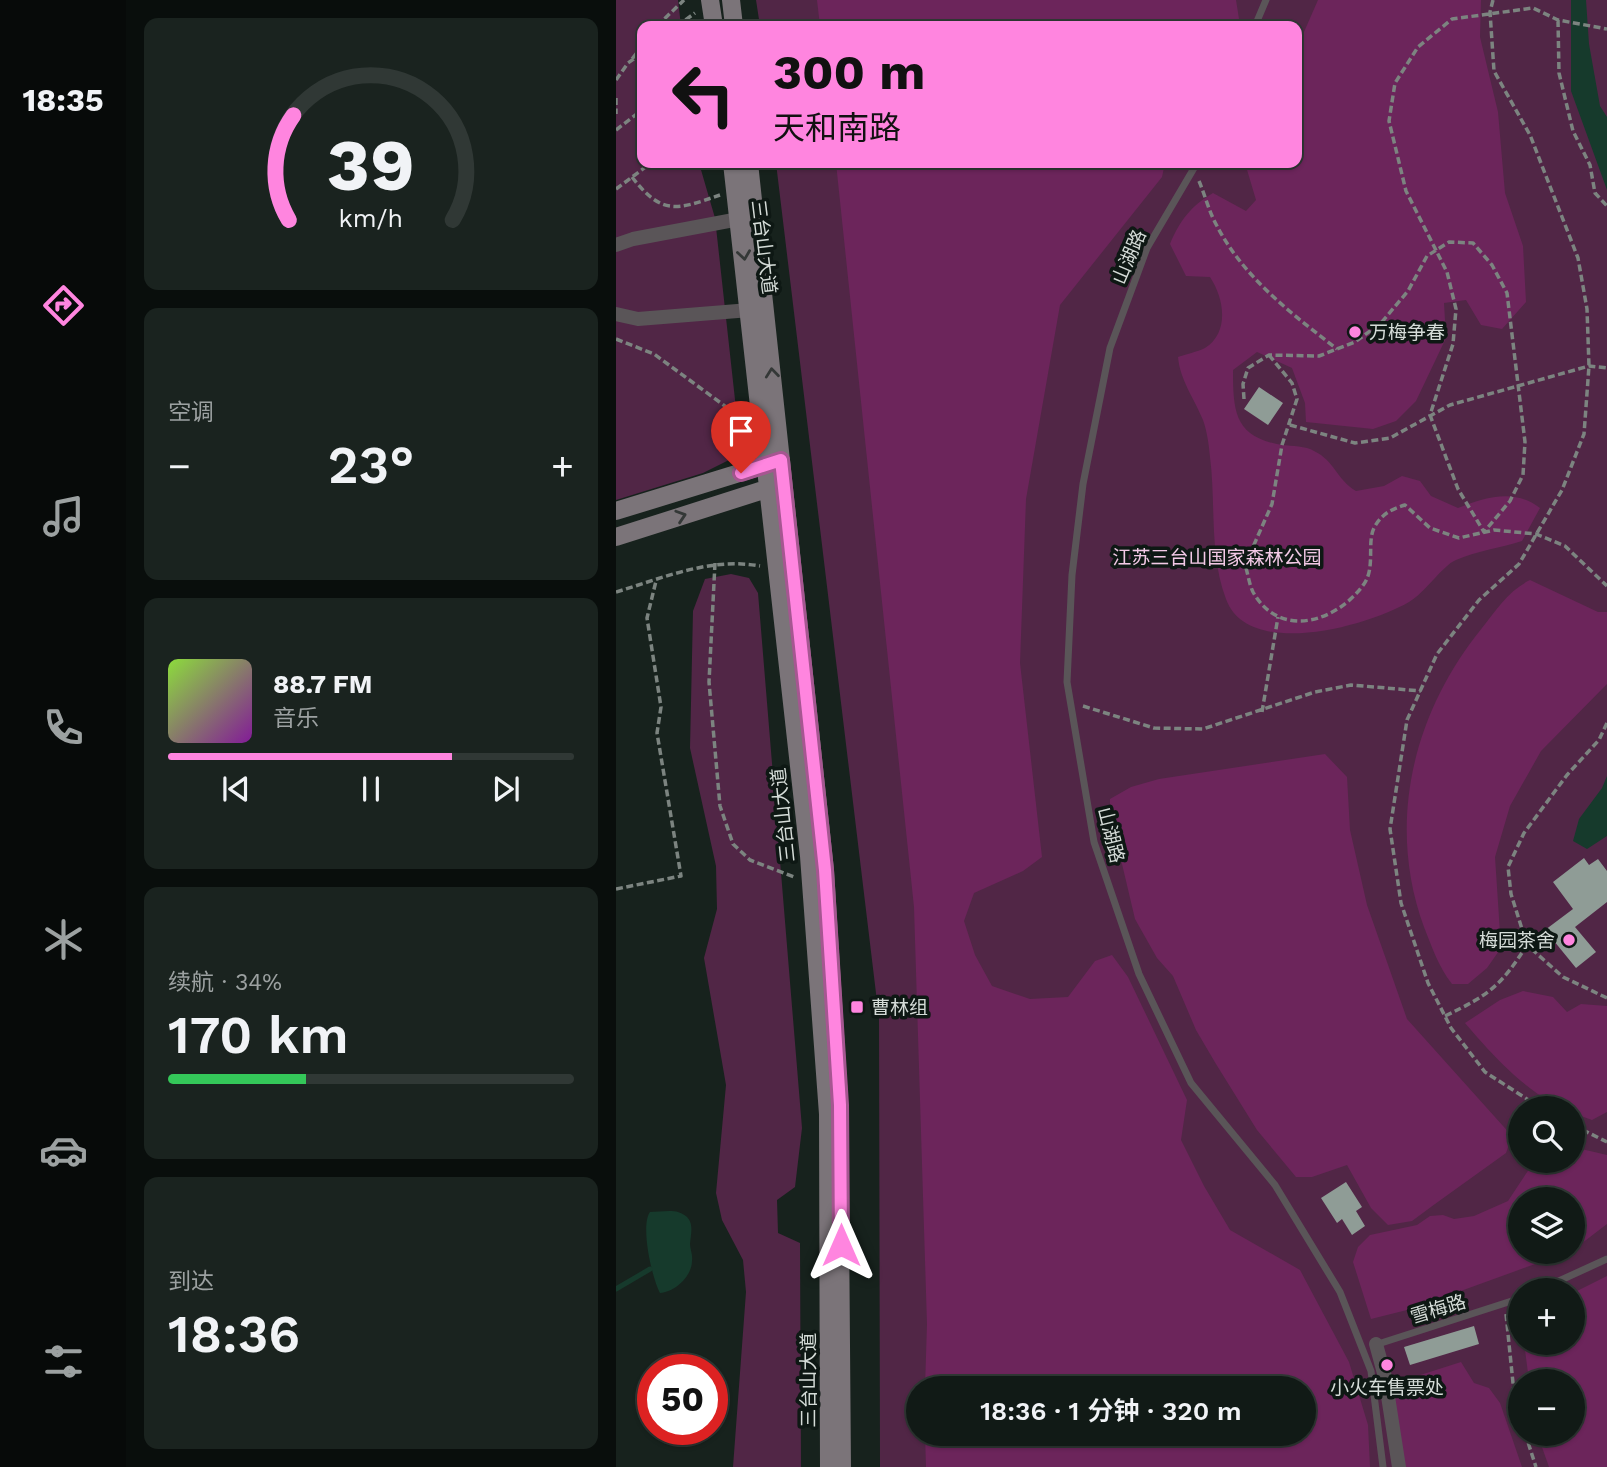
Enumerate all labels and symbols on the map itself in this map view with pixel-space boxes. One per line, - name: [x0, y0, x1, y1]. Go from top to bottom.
- street label: 三台山大道: [747, 198, 781, 296]
- street label: 山湖路: [1107, 226, 1151, 288]
- one-way arrow: [736, 249, 751, 261]
- place label: 万梅争春: [1369, 321, 1445, 344]
- marker: 万梅争春: [1347, 324, 1363, 340]
- one-way arrow: [765, 367, 780, 378]
- pin: [711, 401, 771, 473]
- one-way arrow: [675, 510, 687, 525]
- park label: 江苏三台山国家森林公园: [1112, 546, 1322, 569]
- street label: 三台山大道: [767, 767, 799, 863]
- street label: 山湖路: [1093, 805, 1129, 865]
- place label: 梅园茶舍: [1479, 929, 1555, 952]
- marker: 梅园茶舍: [1561, 932, 1577, 948]
- place label: 曹林组: [871, 996, 928, 1019]
- marker: 曹林组: [849, 999, 865, 1015]
- position arrow: [804, 1208, 878, 1282]
- street label: 雪梅路: [1407, 1290, 1469, 1328]
- street label: 三台山大道: [797, 1332, 820, 1428]
- speed limit sign: 50: [637, 1354, 728, 1445]
- marker: 小火车售票处: [1379, 1357, 1395, 1373]
- place label: 小火车售票处: [1330, 1376, 1444, 1399]

